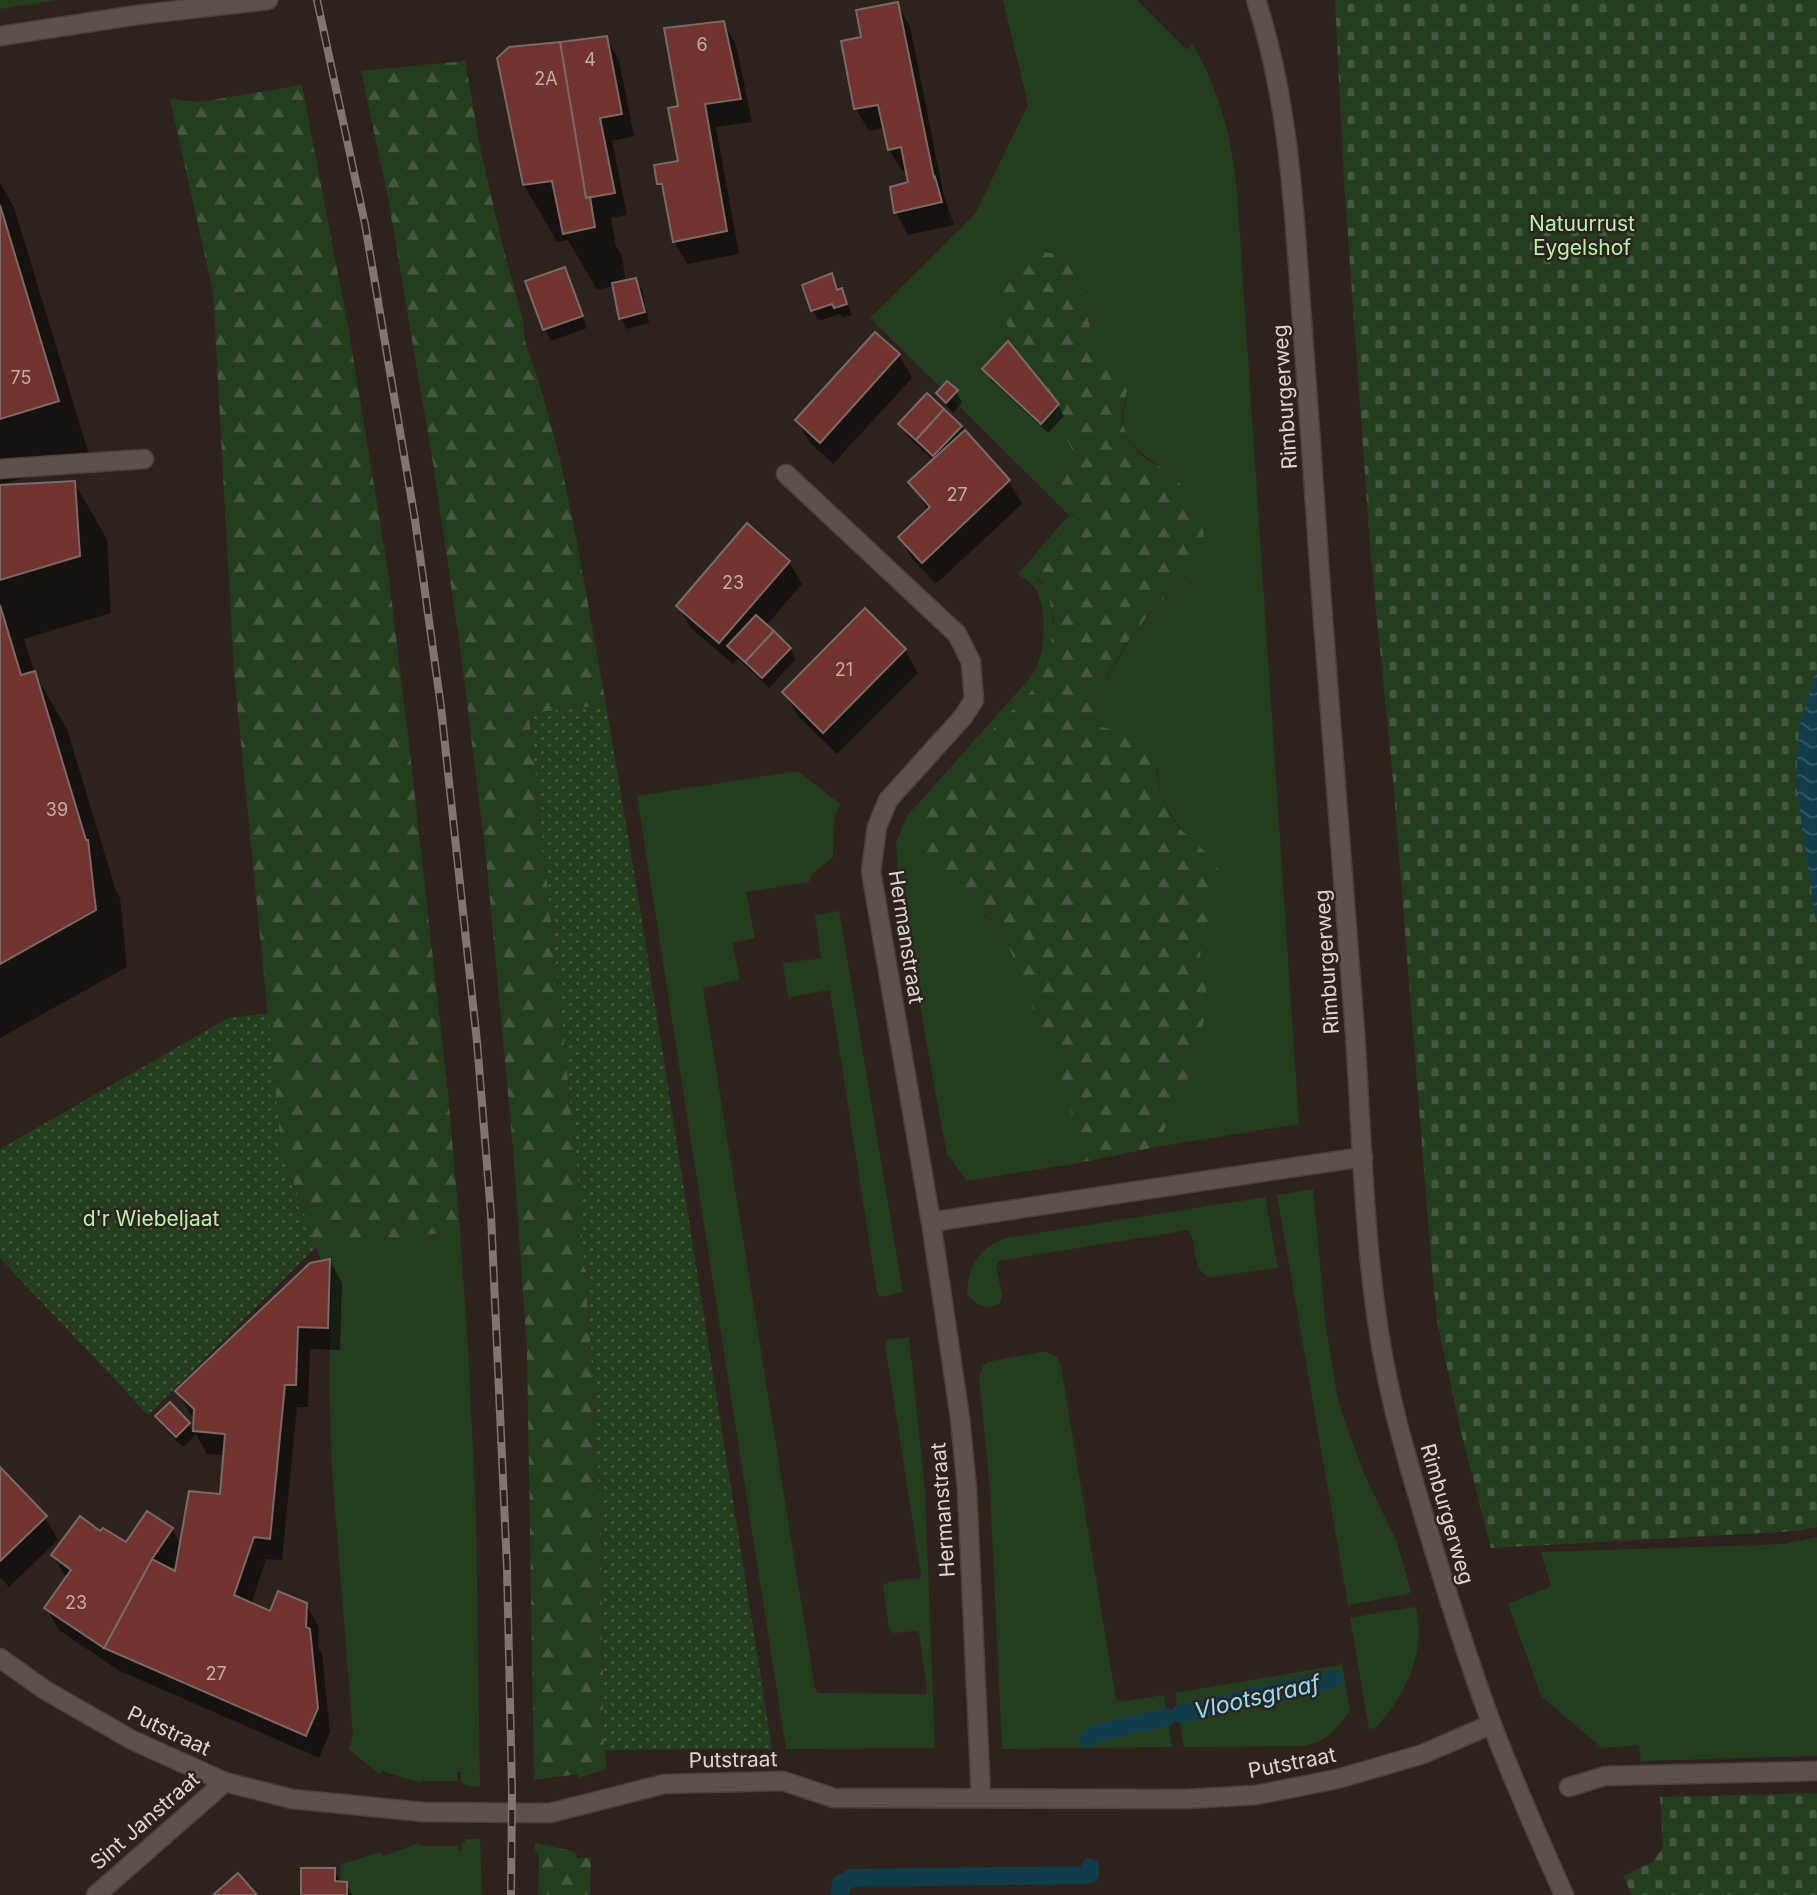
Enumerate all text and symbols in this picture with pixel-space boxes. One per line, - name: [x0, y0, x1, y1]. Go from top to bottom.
- house number: 6: [696, 34, 708, 55]
- house number: 4: [584, 49, 596, 70]
- house number: 2A: [534, 68, 558, 89]
- park label: Natuurrust Eygelshof: [1529, 211, 1635, 260]
- street label: Rimburgerweg: [1267, 324, 1302, 470]
- house number: 75: [11, 367, 31, 388]
- house number: 27: [946, 484, 968, 505]
- house number: 23: [722, 572, 744, 593]
- house number: 21: [835, 659, 853, 680]
- house number: 39: [46, 799, 68, 820]
- street label: Hermanstraat: [884, 868, 929, 1006]
- street label: Rimburgerweg: [1309, 889, 1344, 1035]
- park label: d'r Wiebeljaat: [83, 1206, 219, 1231]
- street label: Rimburgerweg: [1415, 1441, 1479, 1587]
- street label: Hermanstraat: [925, 1442, 960, 1578]
- house number: 23: [65, 1592, 87, 1613]
- house number: 27: [205, 1663, 227, 1684]
- water label: Vlootsgraaf: [1192, 1668, 1325, 1725]
- street label: Putstraat: [124, 1700, 215, 1761]
- street label: Putstraat: [1246, 1742, 1338, 1783]
- street label: Putstraat: [688, 1746, 778, 1773]
- street label: Sint Janstraat: [85, 1766, 204, 1875]

